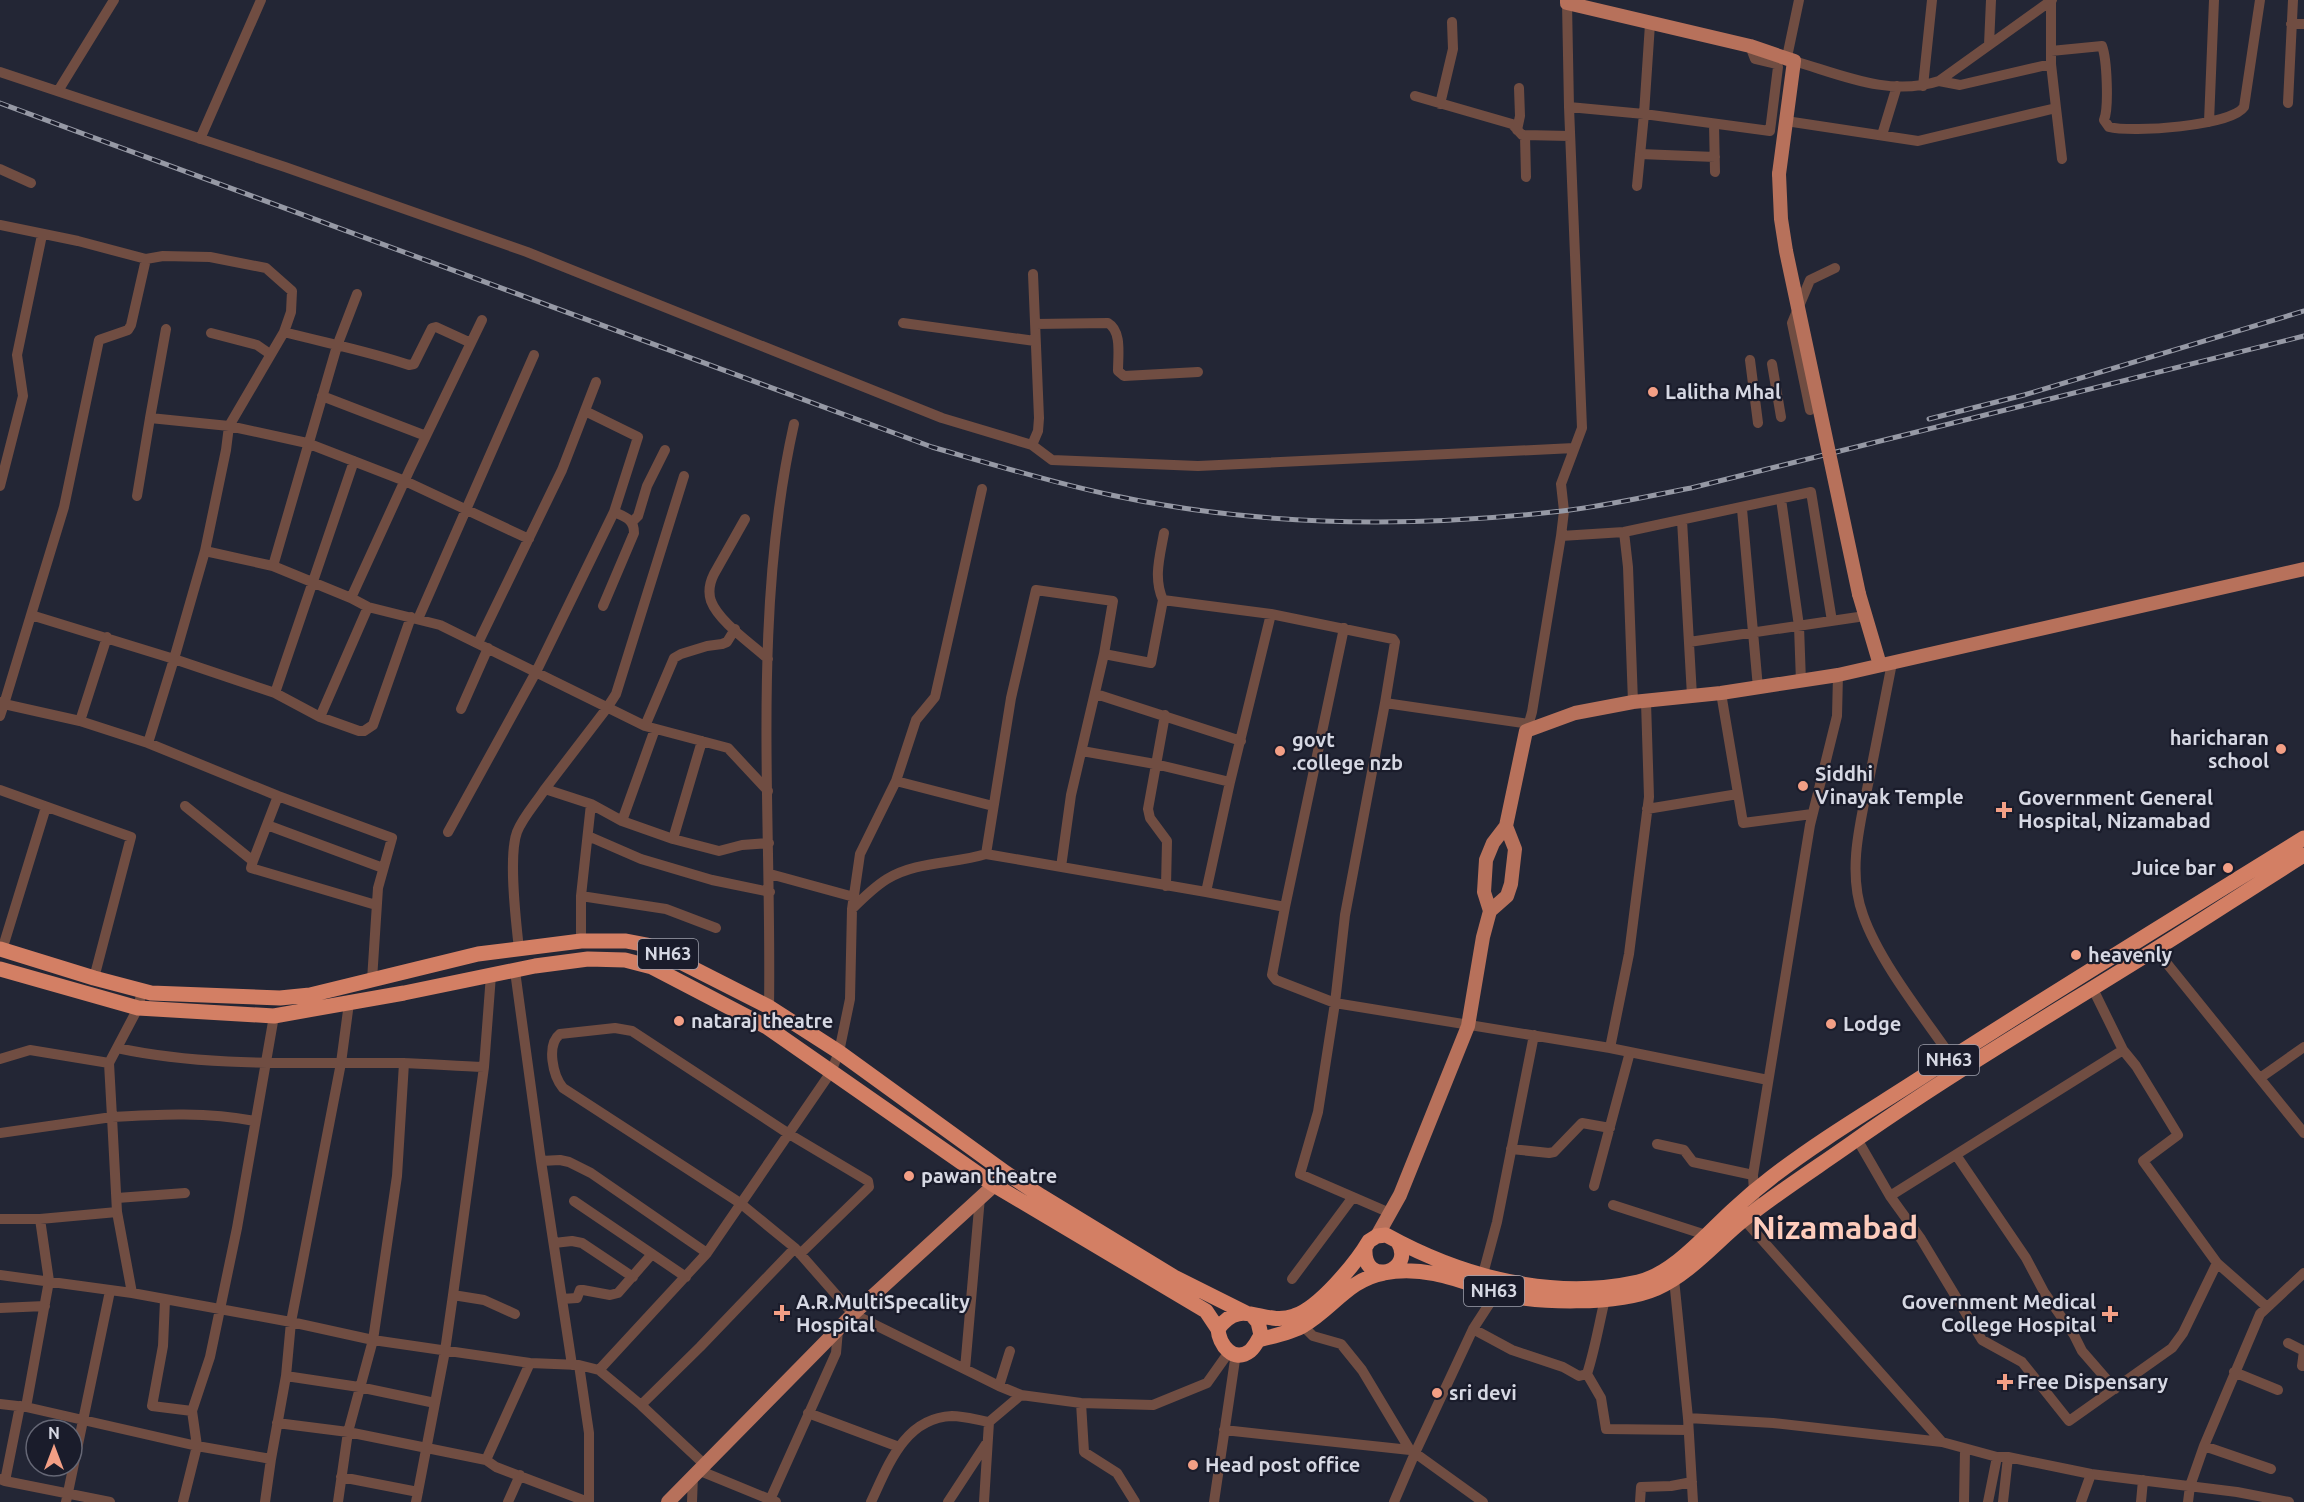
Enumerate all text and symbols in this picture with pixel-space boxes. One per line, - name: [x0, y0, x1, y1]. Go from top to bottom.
- place label: Lalitha Mhal: [1665, 380, 1781, 403]
- marker: Lalitha Mhal: [1646, 385, 1660, 399]
- place label: haricharan school: [2170, 726, 2269, 772]
- place label: govt .college nzb: [1292, 728, 1403, 774]
- marker: haricharan school: [2274, 742, 2288, 756]
- marker: govt .college nzb: [1273, 744, 1287, 758]
- place label: Siddhi Vinayak Temple: [1815, 762, 1964, 808]
- marker: Siddhi Vinayak Temple: [1796, 779, 1810, 793]
- place label: Government General Hospital, Nizamabad: [2018, 786, 2213, 832]
- marker: Government General Hospital, Nizamabad: [1995, 801, 2013, 819]
- place label: Juice bar: [2132, 856, 2217, 879]
- marker: Juice bar: [2221, 861, 2235, 875]
- road number: NH63: [638, 939, 698, 969]
- place label: heavenly: [2088, 943, 2172, 966]
- marker: heavenly: [2069, 948, 2083, 962]
- place label: nataraj theatre: [691, 1009, 833, 1032]
- place label: Lodge: [1843, 1012, 1901, 1035]
- marker: nataraj theatre: [672, 1014, 686, 1028]
- marker: Lodge: [1824, 1017, 1838, 1031]
- road number: NH63: [1919, 1045, 1979, 1075]
- place label: pawan theatre: [921, 1164, 1057, 1187]
- marker: pawan theatre: [902, 1169, 916, 1183]
- district label: Nizamabad: [1752, 1209, 1918, 1245]
- road number: NH63: [1464, 1276, 1524, 1306]
- place label: A.R.MultiSpecality Hospital: [796, 1290, 970, 1336]
- place label: Government Medical College Hospital: [1901, 1290, 2096, 1336]
- marker: A.R.MultiSpecality Hospital: [773, 1304, 791, 1322]
- marker: Government Medical College Hospital: [2101, 1305, 2119, 1323]
- place label: Free Dispensary: [2017, 1370, 2169, 1393]
- marker: Free Dispensary: [1998, 1375, 2012, 1389]
- place label: sri devi: [1449, 1381, 1517, 1404]
- marker: sri devi: [1430, 1386, 1444, 1400]
- north arrow: [24, 1418, 84, 1478]
- text: N: [48, 1424, 60, 1442]
- place label: Head post office: [1205, 1453, 1360, 1476]
- marker: Head post office: [1186, 1458, 1200, 1472]

